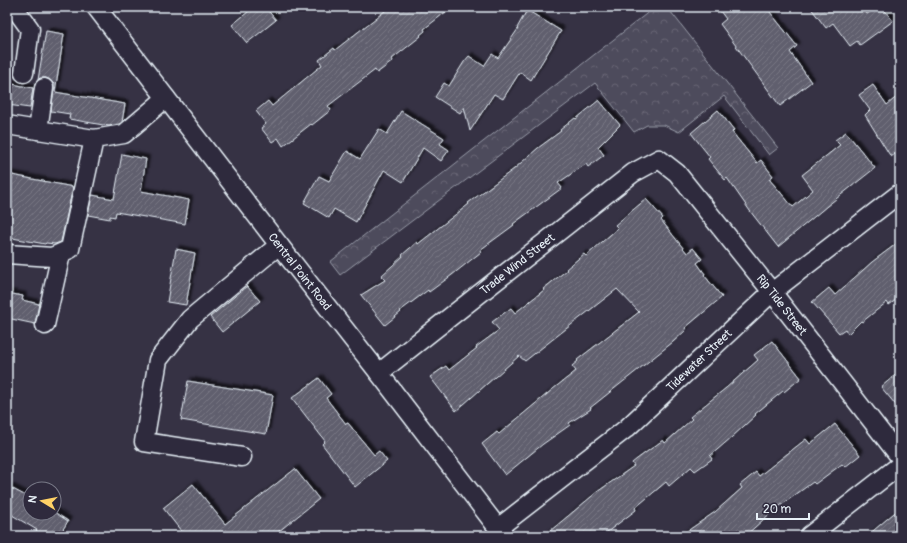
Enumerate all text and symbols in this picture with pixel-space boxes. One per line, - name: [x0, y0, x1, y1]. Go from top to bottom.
- street label: Central Point Road: [265, 230, 334, 314]
- street label: Trade Wind Street: [477, 230, 558, 299]
- street label: Rip Tide Street: [753, 272, 810, 339]
- street label: Tidewater Street: [663, 326, 735, 395]
- north arrow: [22, 481, 62, 521]
- text: N: [26, 494, 40, 504]
- scale bar: [757, 495, 809, 521]
- text: 20 m: [763, 502, 792, 517]

